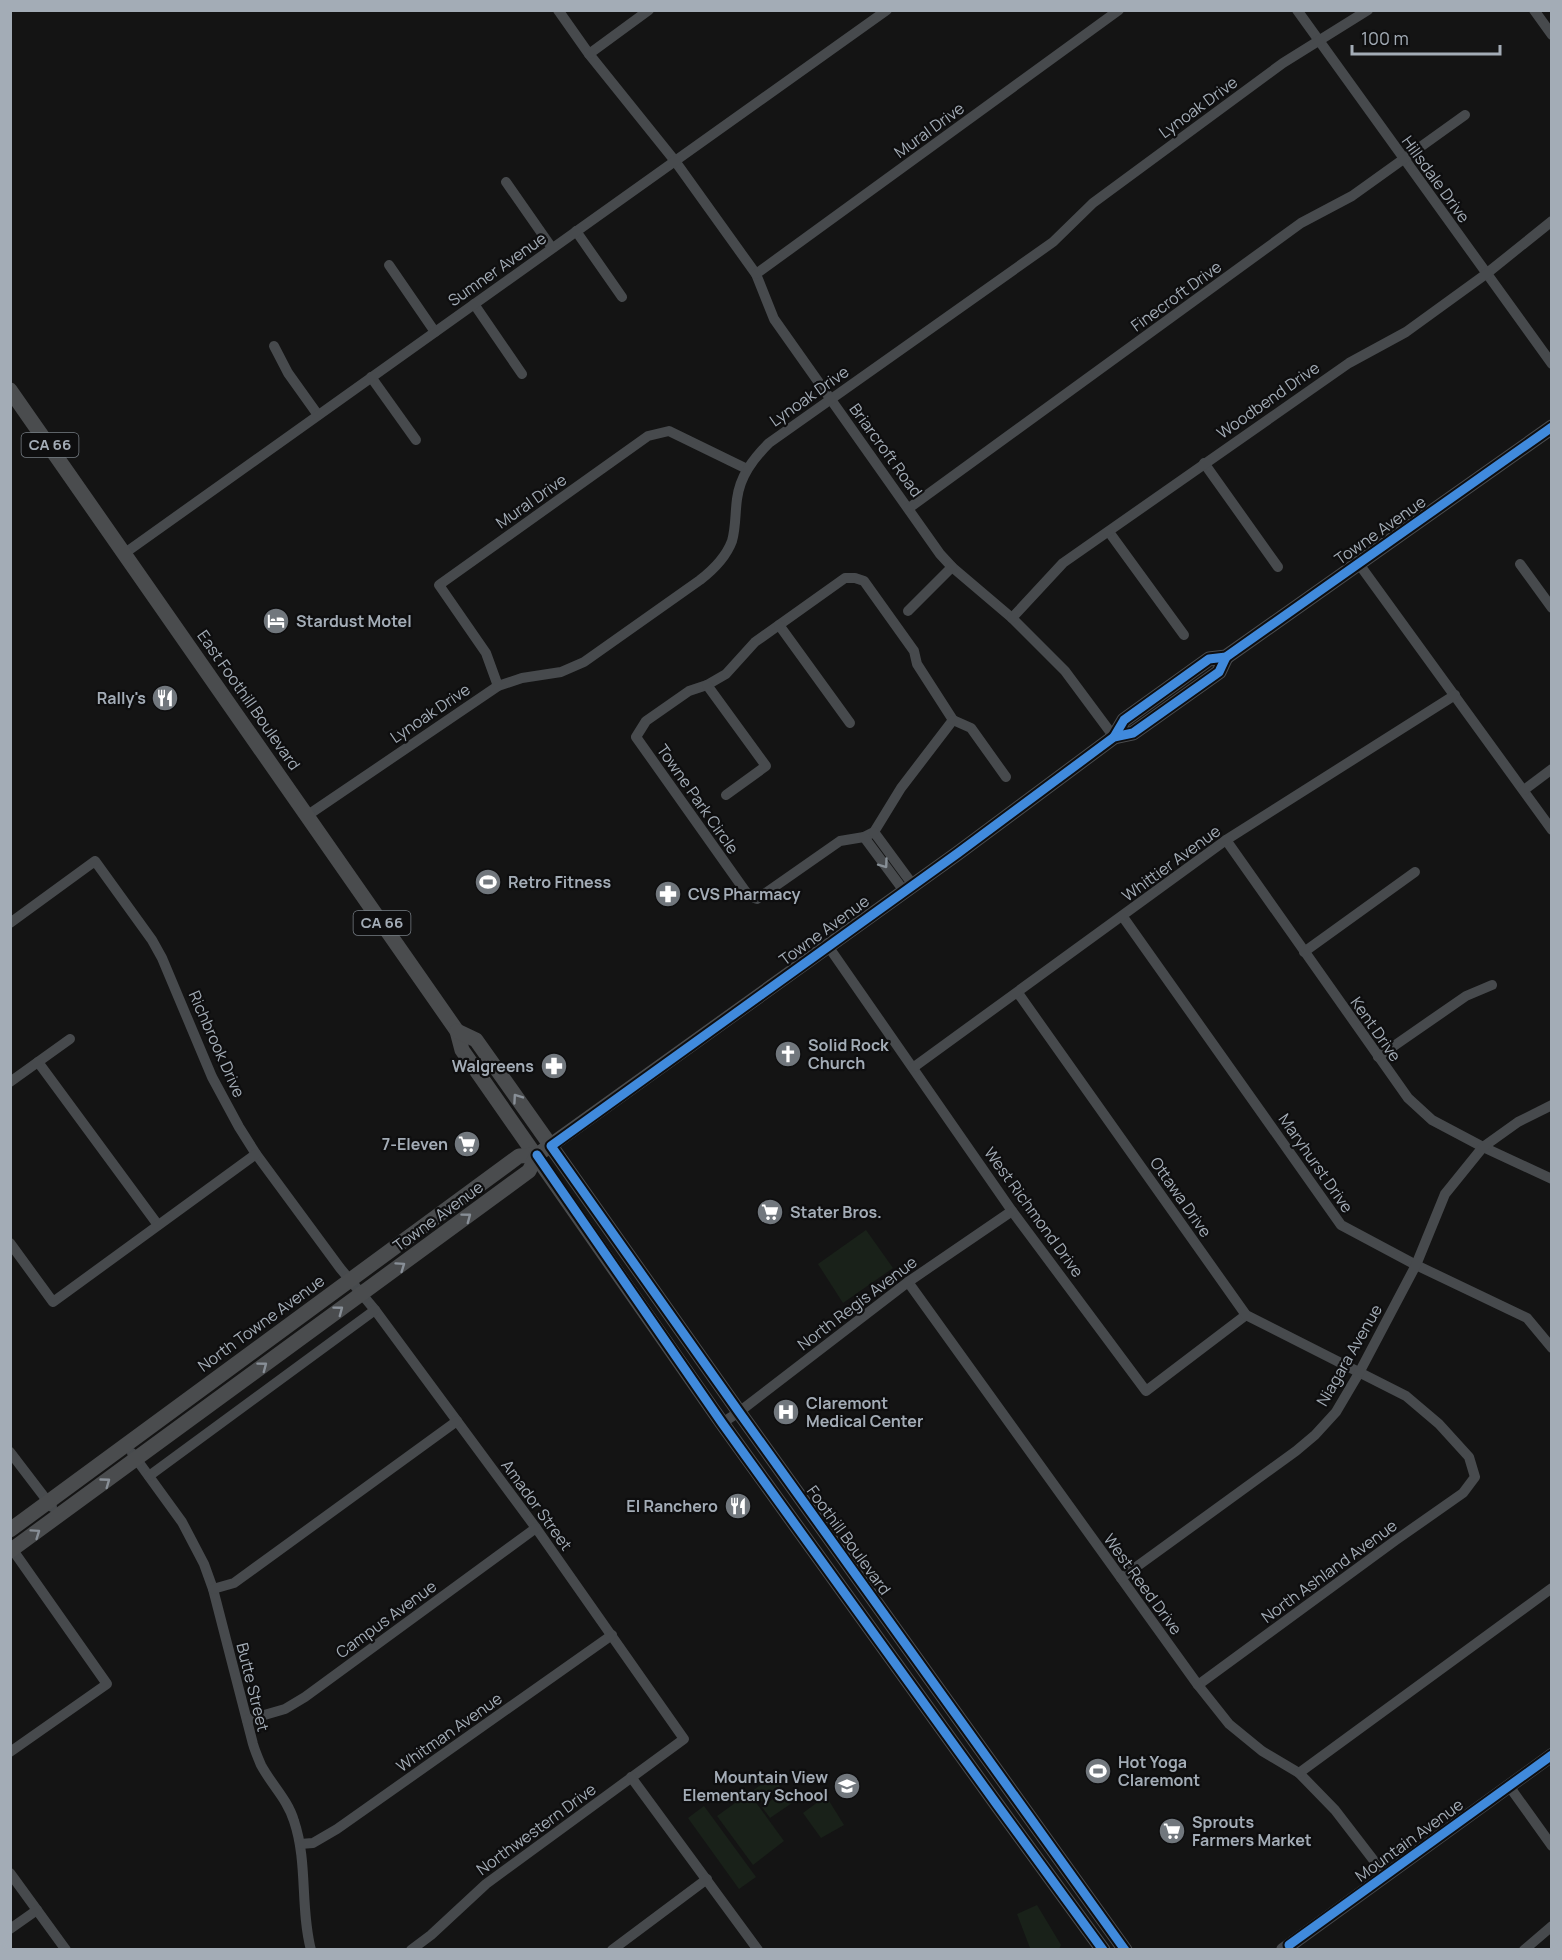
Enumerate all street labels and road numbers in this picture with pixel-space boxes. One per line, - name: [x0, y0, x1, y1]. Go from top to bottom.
- street label: Lynoak Drive: [1154, 71, 1242, 143]
- street label: Mural Drive: [890, 97, 968, 163]
- street label: Hillsdale Drive: [1397, 131, 1475, 227]
- street label: Sumner Avenue: [443, 227, 551, 311]
- street label: Finecroft Drive: [1126, 256, 1226, 336]
- street label: Woodbend Drive: [1212, 356, 1324, 444]
- street label: Lynoak Drive: [765, 361, 853, 431]
- street label: Briarcroft Road: [844, 399, 928, 501]
- road number: CA 66: [22, 433, 78, 457]
- street label: Mural Drive: [491, 469, 571, 533]
- street label: Towne Avenue: [1330, 490, 1430, 570]
- street label: East Foothill Boulevard: [192, 626, 306, 774]
- street label: Lynoak Drive: [386, 678, 474, 748]
- street label: Towne Park Circle: [652, 740, 744, 858]
- street label: Whittier Avenue: [1117, 820, 1225, 906]
- street label: Towne Avenue: [774, 890, 874, 970]
- road number: CA 66: [354, 911, 410, 935]
- street label: Richbrook Drive: [184, 987, 250, 1101]
- street label: Kent Drive: [1346, 992, 1406, 1066]
- street label: Maryhurst Drive: [1274, 1109, 1358, 1217]
- street label: West Richmond Drive: [979, 1142, 1089, 1282]
- street label: Ottawa Drive: [1145, 1152, 1217, 1242]
- street label: Towne Avenue: [388, 1176, 488, 1256]
- street label: North Regis Avenue: [793, 1251, 921, 1355]
- street label: North Towne Avenue: [193, 1269, 329, 1377]
- street label: Niagara Avenue: [1311, 1300, 1387, 1410]
- street label: Amador Street: [497, 1455, 577, 1555]
- street label: Foothill Boulevard: [802, 1481, 896, 1599]
- street label: North Ashland Avenue: [1257, 1514, 1401, 1628]
- street label: West Reed Drive: [1099, 1529, 1187, 1639]
- street label: Campus Avenue: [331, 1575, 441, 1663]
- street label: Butte Street: [231, 1640, 275, 1734]
- street label: Whitman Avenue: [392, 1687, 506, 1777]
- street label: Northwestern Drive: [472, 1778, 600, 1880]
- street label: Mountain Avenue: [1351, 1793, 1467, 1887]

